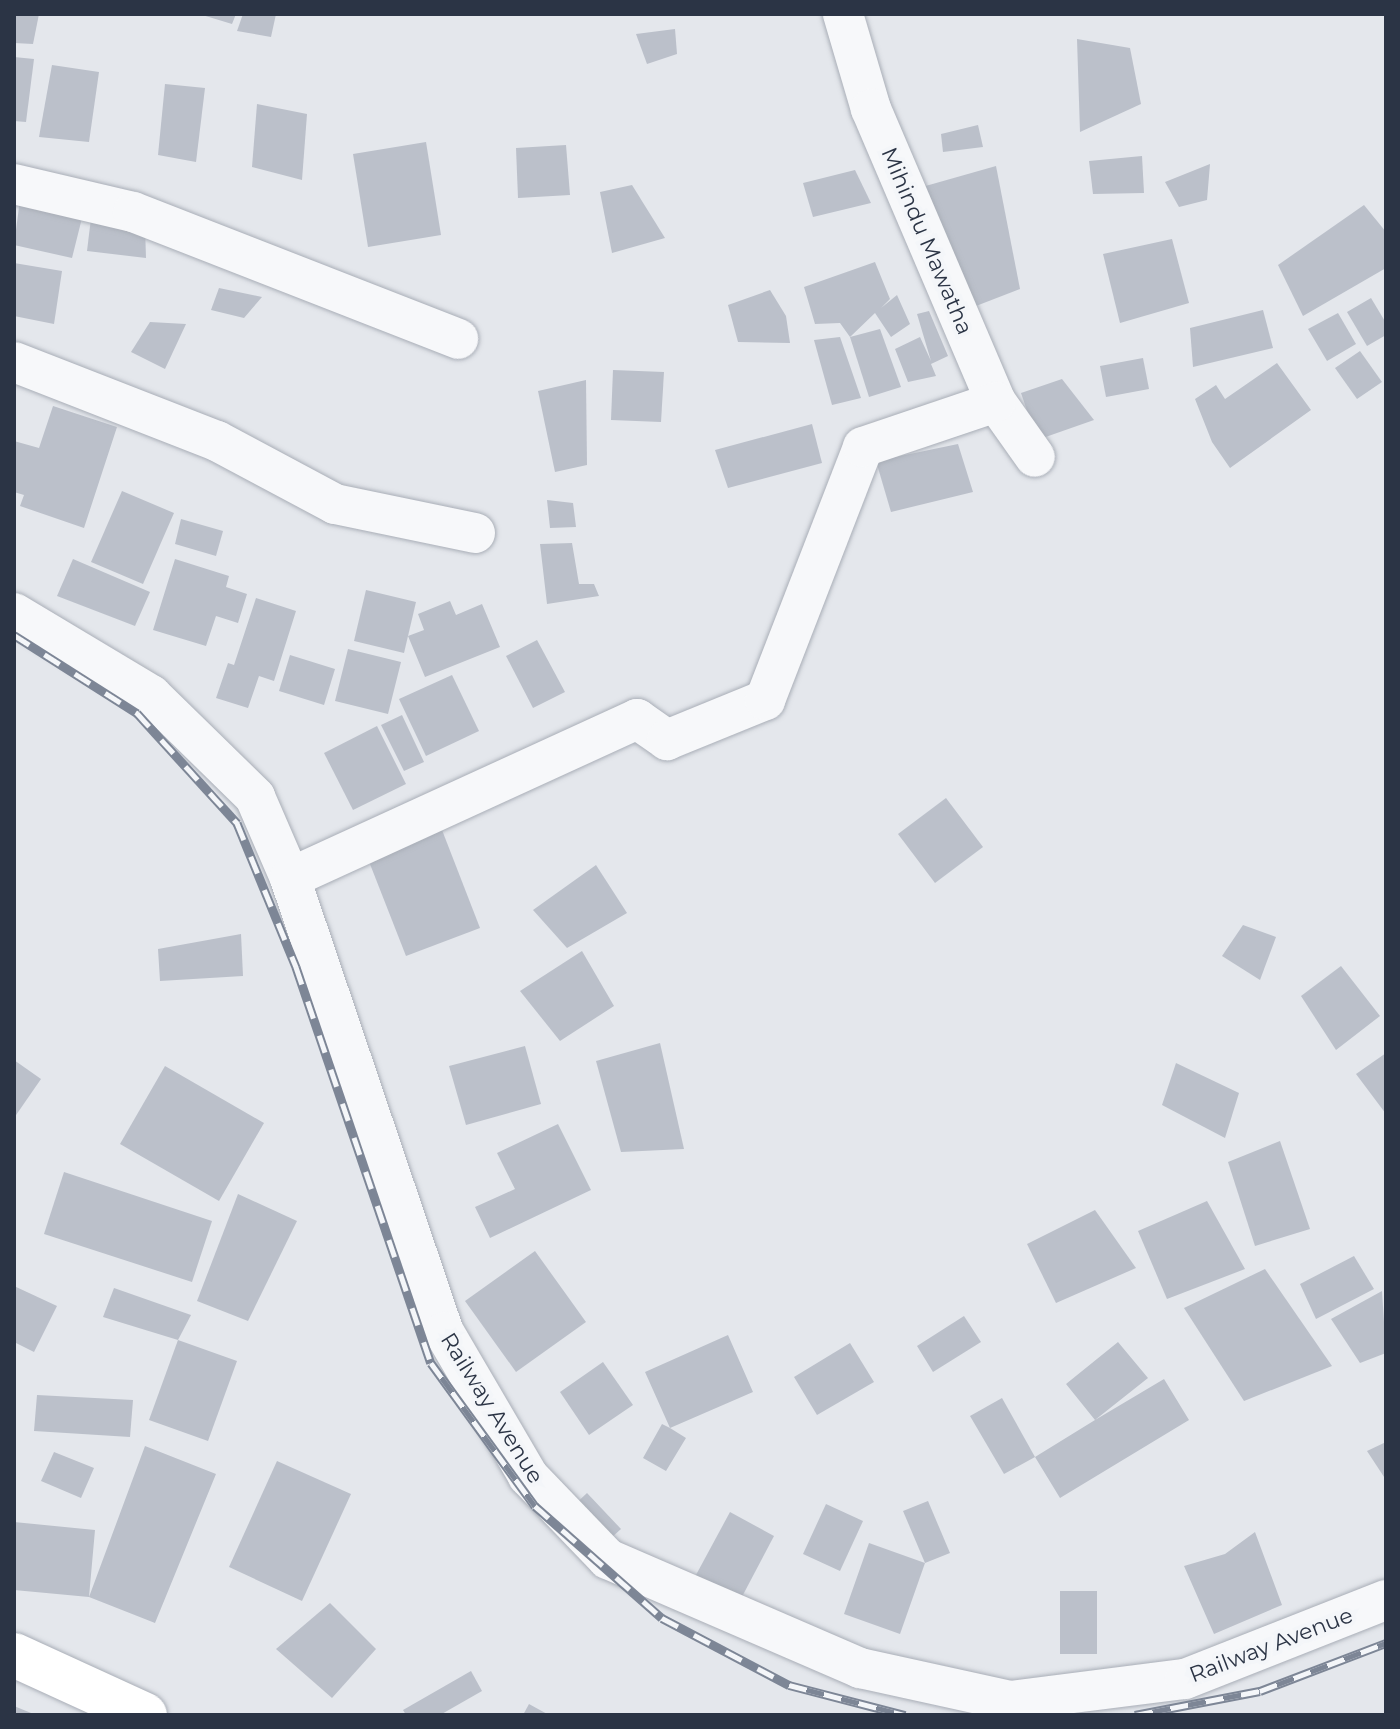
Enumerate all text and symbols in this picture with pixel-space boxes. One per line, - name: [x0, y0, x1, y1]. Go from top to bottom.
- street label: Mihindu Mawatha: [876, 144, 978, 338]
- street label: Railway Avenue: [435, 1328, 549, 1488]
- street label: Railway Avenue: [1186, 1602, 1356, 1688]

